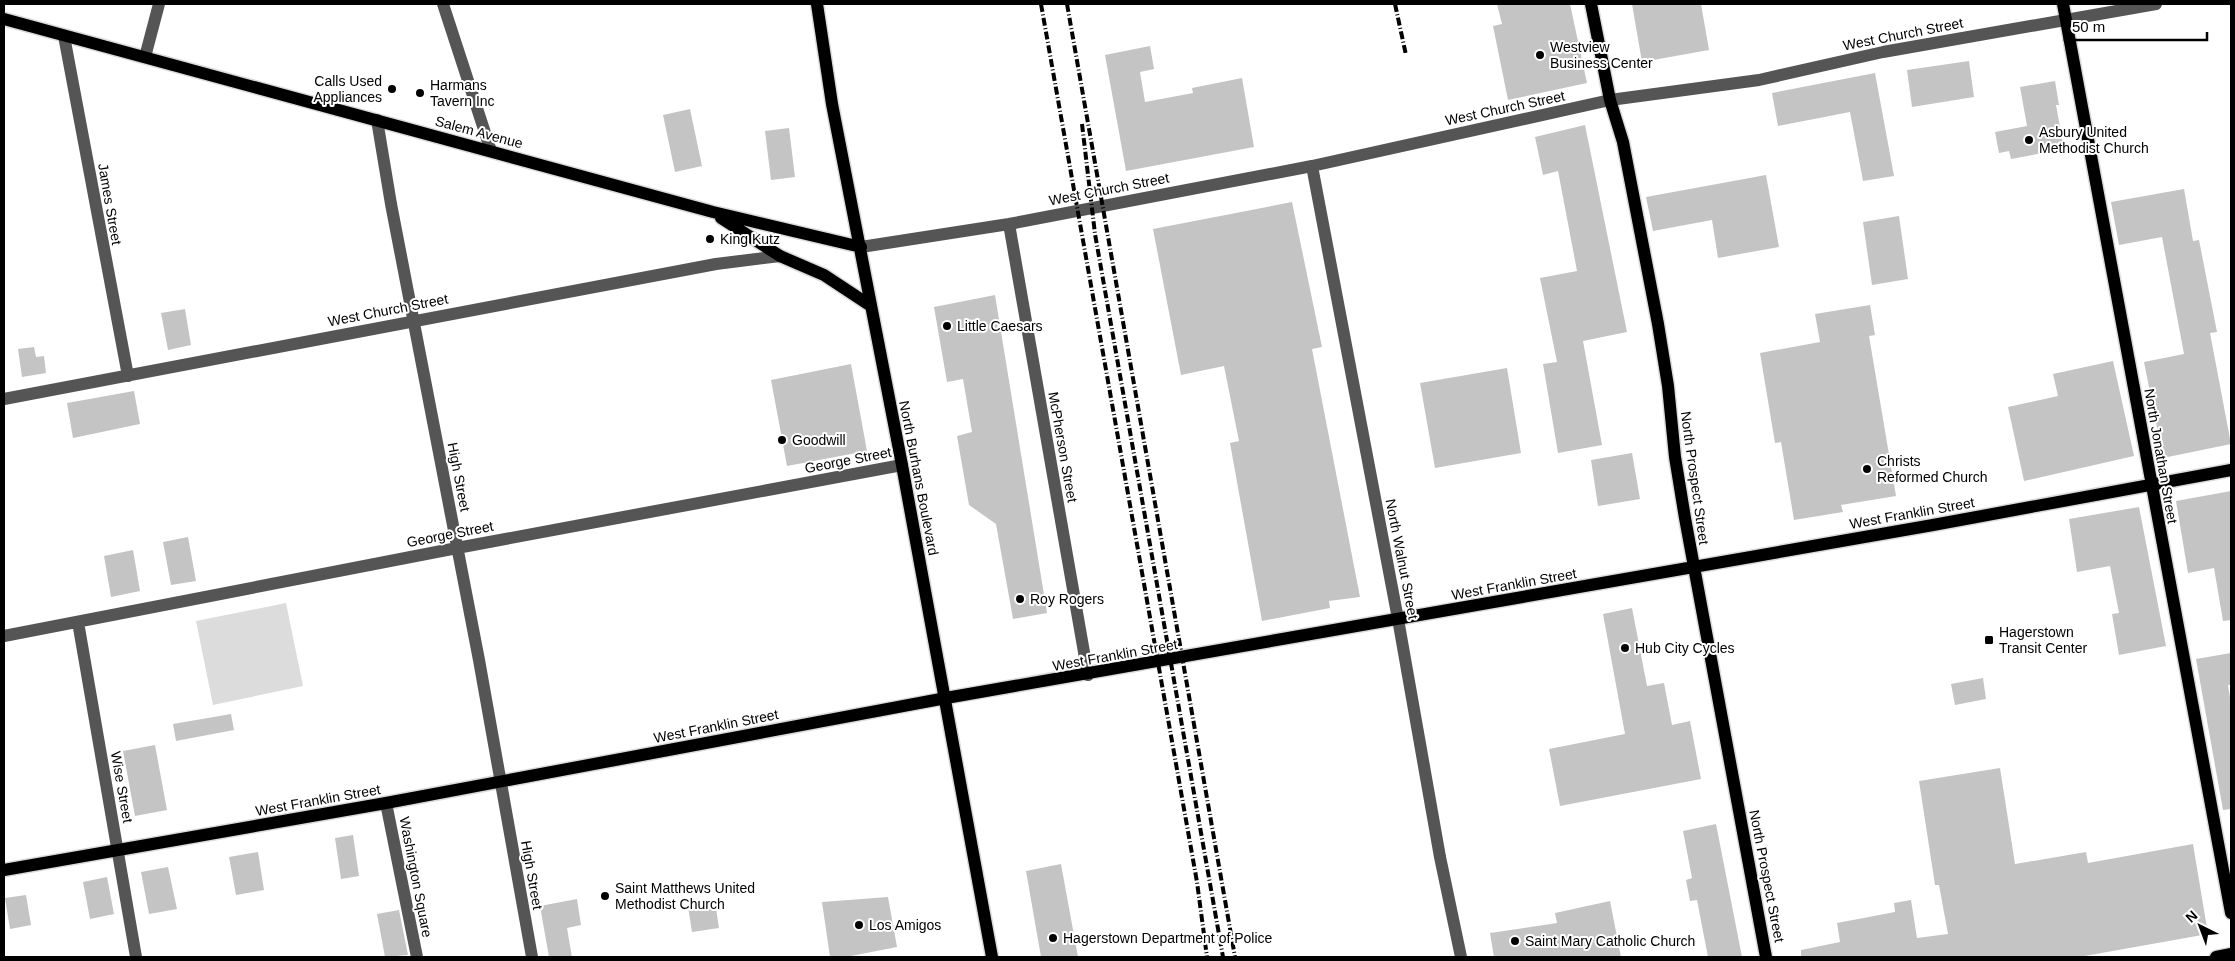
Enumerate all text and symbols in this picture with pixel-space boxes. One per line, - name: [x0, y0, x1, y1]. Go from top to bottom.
- scale bar: [2065, 10, 2208, 42]
- street label: West Church Street: [1842, 14, 1964, 53]
- text: 50 m: [2072, 18, 2105, 35]
- place label: Westview Business Center: [1550, 39, 1653, 71]
- marker: Westview Business Center: [1534, 49, 1546, 61]
- place label: Calls Used Appliances: [314, 73, 382, 105]
- place label: Harmans Tavern Inc: [430, 77, 495, 109]
- marker: Calls Used Appliances: [386, 83, 398, 95]
- marker: Harmans Tavern Inc: [414, 87, 426, 99]
- street label: West Church Street: [1444, 87, 1566, 128]
- street label: Salem Avenue: [433, 113, 525, 151]
- place label: Asbury United Methodist Church: [2039, 124, 2149, 156]
- marker: Asbury United Methodist Church: [2023, 134, 2035, 146]
- street label: James Street: [95, 162, 125, 246]
- street label: West Church Street: [1048, 169, 1170, 208]
- place label: King Kutz: [720, 231, 780, 247]
- marker: King Kutz: [704, 233, 716, 245]
- street label: West Church Street: [327, 290, 449, 329]
- place label: Little Caesars: [957, 318, 1043, 334]
- marker: Little Caesars: [941, 320, 953, 332]
- street label: North Jonathan Street: [2141, 387, 2181, 525]
- street label: McPherson Street: [1045, 390, 1081, 504]
- street label: North Burhans Boulevard: [896, 399, 942, 557]
- street label: North Prospect Street: [1678, 410, 1712, 546]
- place label: Goodwill: [792, 432, 846, 448]
- marker: Goodwill: [776, 434, 788, 446]
- street label: High Street: [444, 441, 474, 513]
- street label: George Street: [803, 444, 893, 476]
- place label: Christs Reformed Church: [1877, 453, 1988, 485]
- marker: Christs Reformed Church: [1861, 463, 1873, 475]
- street label: West Franklin Street: [1848, 494, 1976, 532]
- street label: North Walnut Street: [1382, 497, 1422, 621]
- street label: George Street: [405, 518, 495, 550]
- street label: West Franklin Street: [1450, 565, 1578, 603]
- place label: Roy Rogers: [1030, 591, 1104, 607]
- marker: Roy Rogers: [1014, 593, 1026, 605]
- place label: Hagerstown Transit Center: [1999, 624, 2088, 656]
- marker: Hagerstown Transit Center: [1983, 634, 1995, 646]
- street label: West Franklin Street: [1051, 636, 1179, 674]
- place label: Hub City Cycles: [1635, 640, 1735, 656]
- marker: Hub City Cycles: [1619, 642, 1631, 654]
- street label: West Franklin Street: [652, 706, 780, 746]
- street label: Wise Street: [108, 750, 136, 824]
- street label: West Franklin Street: [254, 781, 382, 819]
- street label: North Prospect Street: [1746, 808, 1788, 944]
- street label: Washington Square: [396, 815, 436, 939]
- street label: High Street: [518, 839, 546, 911]
- place label: Saint Matthews United Methodist Church: [615, 880, 755, 912]
- marker: Saint Matthews United Methodist Church: [599, 890, 611, 902]
- north arrow: [2175, 901, 2225, 951]
- text: N: [2182, 907, 2200, 926]
- place label: Los Amigos: [869, 917, 941, 933]
- marker: Los Amigos: [853, 919, 865, 931]
- place label: Hagerstown Department of Police: [1063, 930, 1273, 946]
- marker: Hagerstown Department of Police: [1047, 932, 1059, 944]
- place label: Saint Mary Catholic Church: [1525, 933, 1695, 949]
- marker: Saint Mary Catholic Church: [1509, 935, 1521, 947]

